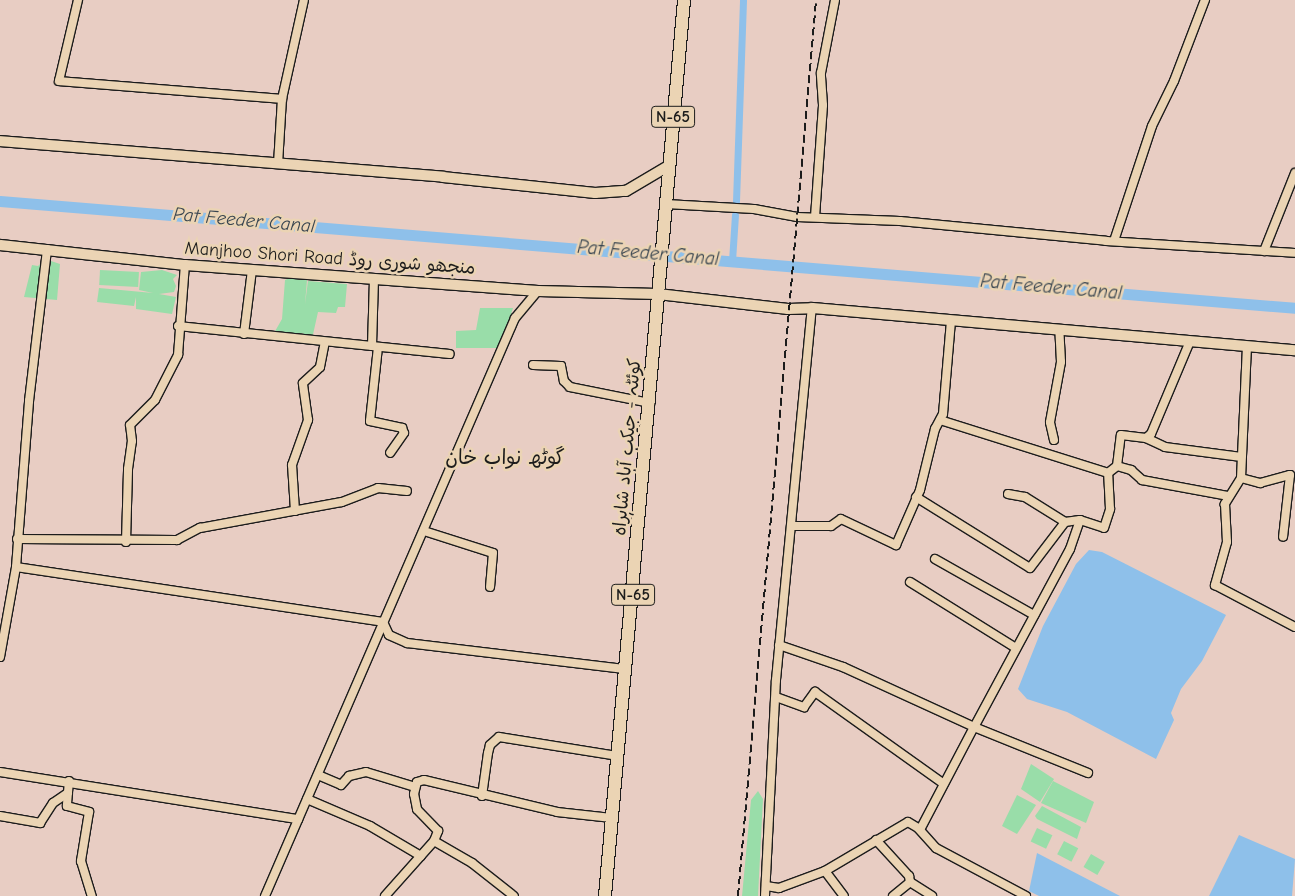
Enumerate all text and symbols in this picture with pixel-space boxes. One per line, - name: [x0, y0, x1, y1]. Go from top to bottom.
- road number: N-65: [650, 104, 696, 130]
- water label: Pat Feeder Canal: [172, 203, 316, 239]
- water label: Pat Feeder Canal: [576, 236, 720, 272]
- street label: Manjhoo Shori Road منجھو شوری روڈ: [184, 238, 476, 280]
- water label: Pat Feeder Canal: [979, 270, 1123, 306]
- street label: کوئٹہ - جیکب آباد شاہراہ: [609, 357, 647, 537]
- district label: گوٹھ نواب خان: [445, 445, 565, 469]
- road number: N-65: [610, 582, 656, 608]

